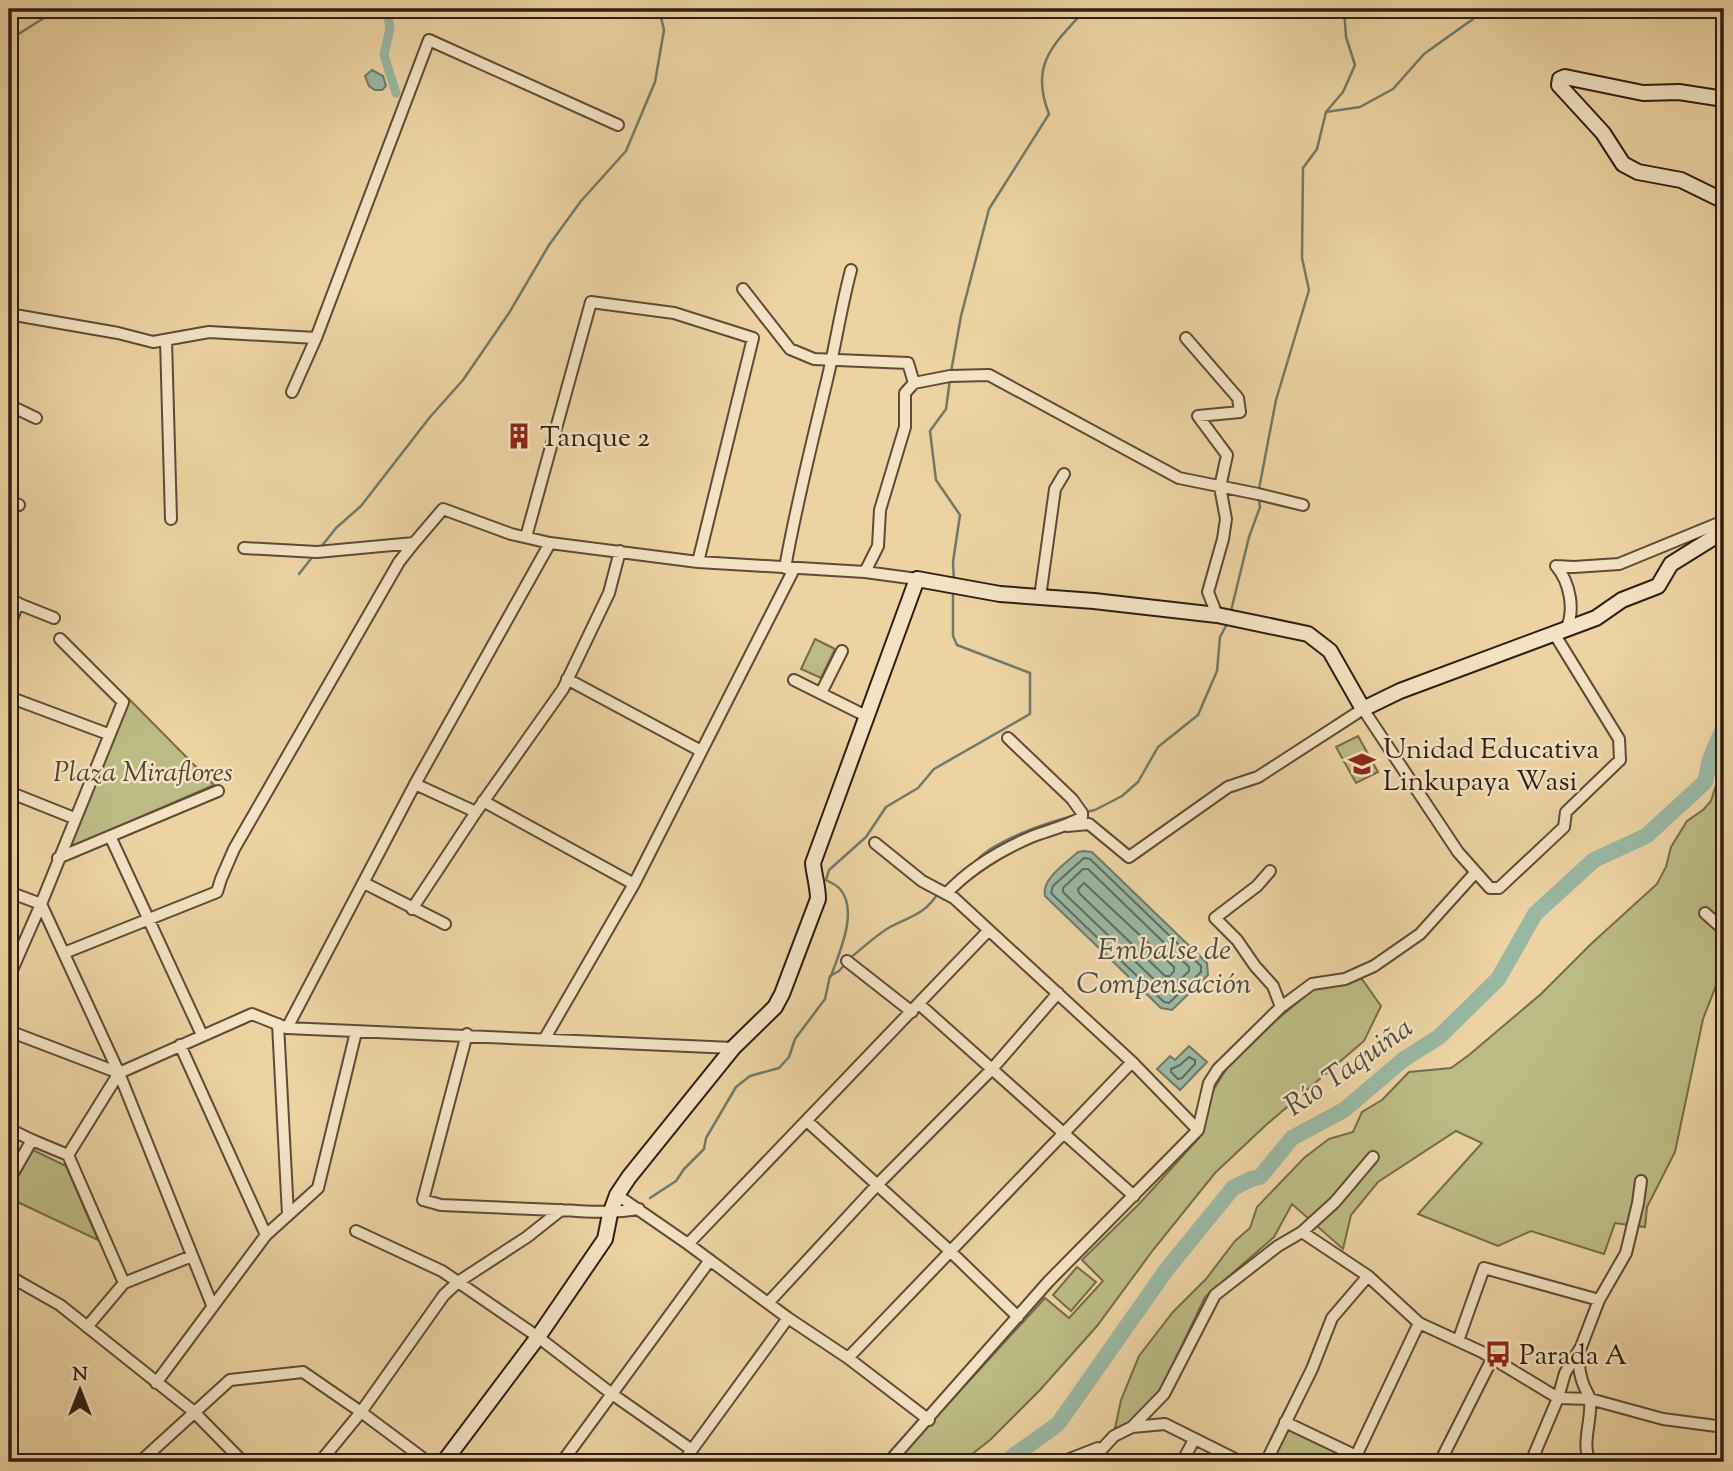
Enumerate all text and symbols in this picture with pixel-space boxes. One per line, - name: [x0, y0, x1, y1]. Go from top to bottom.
- place label: Tanque 2: [540, 419, 650, 459]
- building icon: Tanque 2: [504, 421, 534, 451]
- place label: Unidad Educativa Linkupaya Wasi: [1383, 731, 1599, 803]
- school or university icon: Unidad Educativa Linkupaya Wasi: [1347, 749, 1377, 779]
- park label: Plaza Miraflores: [53, 754, 233, 794]
- water label: Embalse de Compensación: [1076, 930, 1252, 1007]
- water label: Río Taquiña: [1276, 1008, 1423, 1128]
- place label: Parada A: [1519, 1337, 1628, 1377]
- bus stop icon: Parada A: [1483, 1339, 1513, 1369]
- north arrow: [46, 1356, 116, 1426]
- text: N: [72, 1362, 88, 1389]

